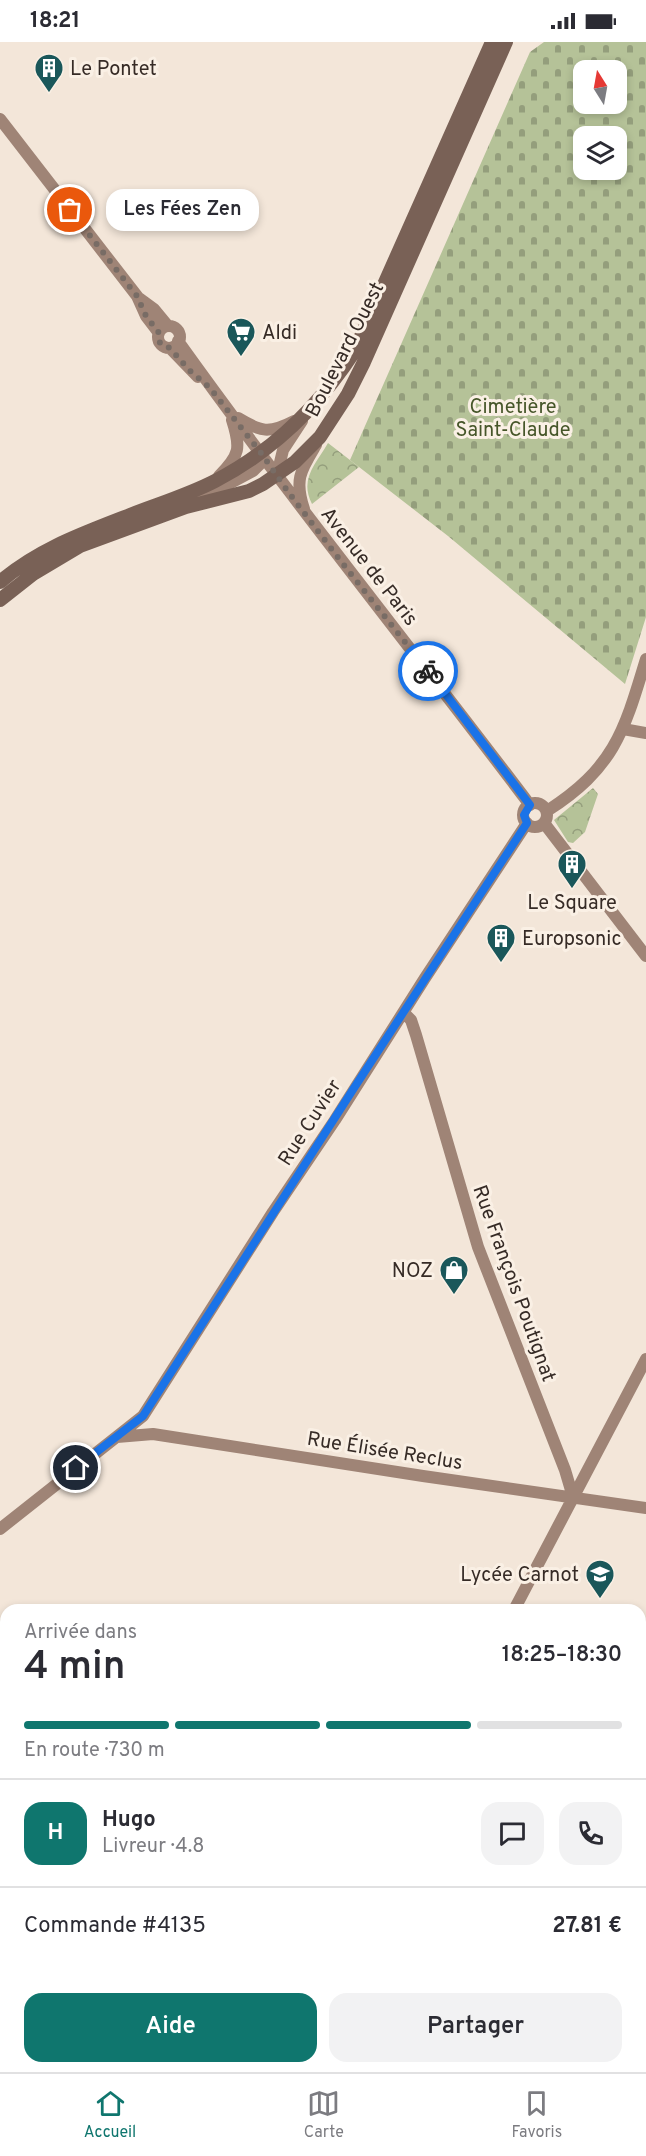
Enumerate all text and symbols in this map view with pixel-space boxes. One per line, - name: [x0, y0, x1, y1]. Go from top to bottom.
- text: 18:21: [30, 8, 80, 35]
- building icon: Le Pontet: [33, 52, 65, 94]
- place label: Le Pontet: [70, 57, 157, 83]
- north arrow: [573, 60, 627, 114]
- map controls: [573, 60, 627, 180]
- button: layers: [573, 126, 627, 180]
- pin: [44, 184, 95, 235]
- callout: Les Fées Zen: [106, 189, 259, 231]
- icon: bag: [53, 193, 86, 226]
- text: Les Fées Zen: [123, 197, 242, 223]
- street label: Boulevard Ouest: [301, 278, 391, 422]
- supermarket icon: Aldi: [225, 316, 257, 358]
- place label: Aldi: [262, 321, 297, 347]
- park label: Cimetière Saint-Claude: [455, 395, 571, 444]
- street label: Avenue de Paris: [314, 503, 423, 632]
- courier: [398, 641, 458, 701]
- icon: bike: [412, 655, 445, 688]
- building icon: Le Square: [556, 848, 588, 890]
- place label: Le Square: [527, 891, 617, 917]
- building icon: Europsonic: [485, 922, 517, 964]
- place label: Europsonic: [522, 927, 621, 953]
- street label: Rue Cuvier: [273, 1075, 348, 1171]
- street label: Rue François Poutignat: [465, 1182, 561, 1386]
- shop icon: NOZ: [438, 1254, 470, 1296]
- place label: NOZ: [392, 1259, 433, 1285]
- street label: Rue Élisée Reclus: [305, 1425, 465, 1477]
- pin: [50, 1442, 101, 1493]
- icon: home: [59, 1451, 92, 1484]
- school or university icon: Lycée Carnot: [584, 1558, 616, 1600]
- place label: Lycée Carnot: [460, 1563, 579, 1589]
- text: Arrivée dans: [24, 1620, 137, 1646]
- text: 18:25–18:30: [502, 1642, 622, 1669]
- text: 4 min: [24, 1644, 125, 1693]
- text: En route · 730 m: [24, 1738, 165, 1764]
- button: chat: [481, 1802, 544, 1865]
- button: phone: [559, 1802, 622, 1865]
- text: Hugo: [102, 1807, 156, 1834]
- text: H: [48, 1820, 63, 1847]
- text: Livreur · 4.8: [102, 1834, 204, 1860]
- text: Commande #4135: [24, 1913, 206, 1940]
- text: 27.81 €: [552, 1913, 622, 1940]
- button: Aide: [24, 1993, 317, 2062]
- button: Partager: [329, 1993, 622, 2062]
- tab: Accueil: [84, 2087, 136, 2143]
- tab: Carte: [304, 2087, 344, 2143]
- tab: Favoris: [511, 2087, 562, 2143]

